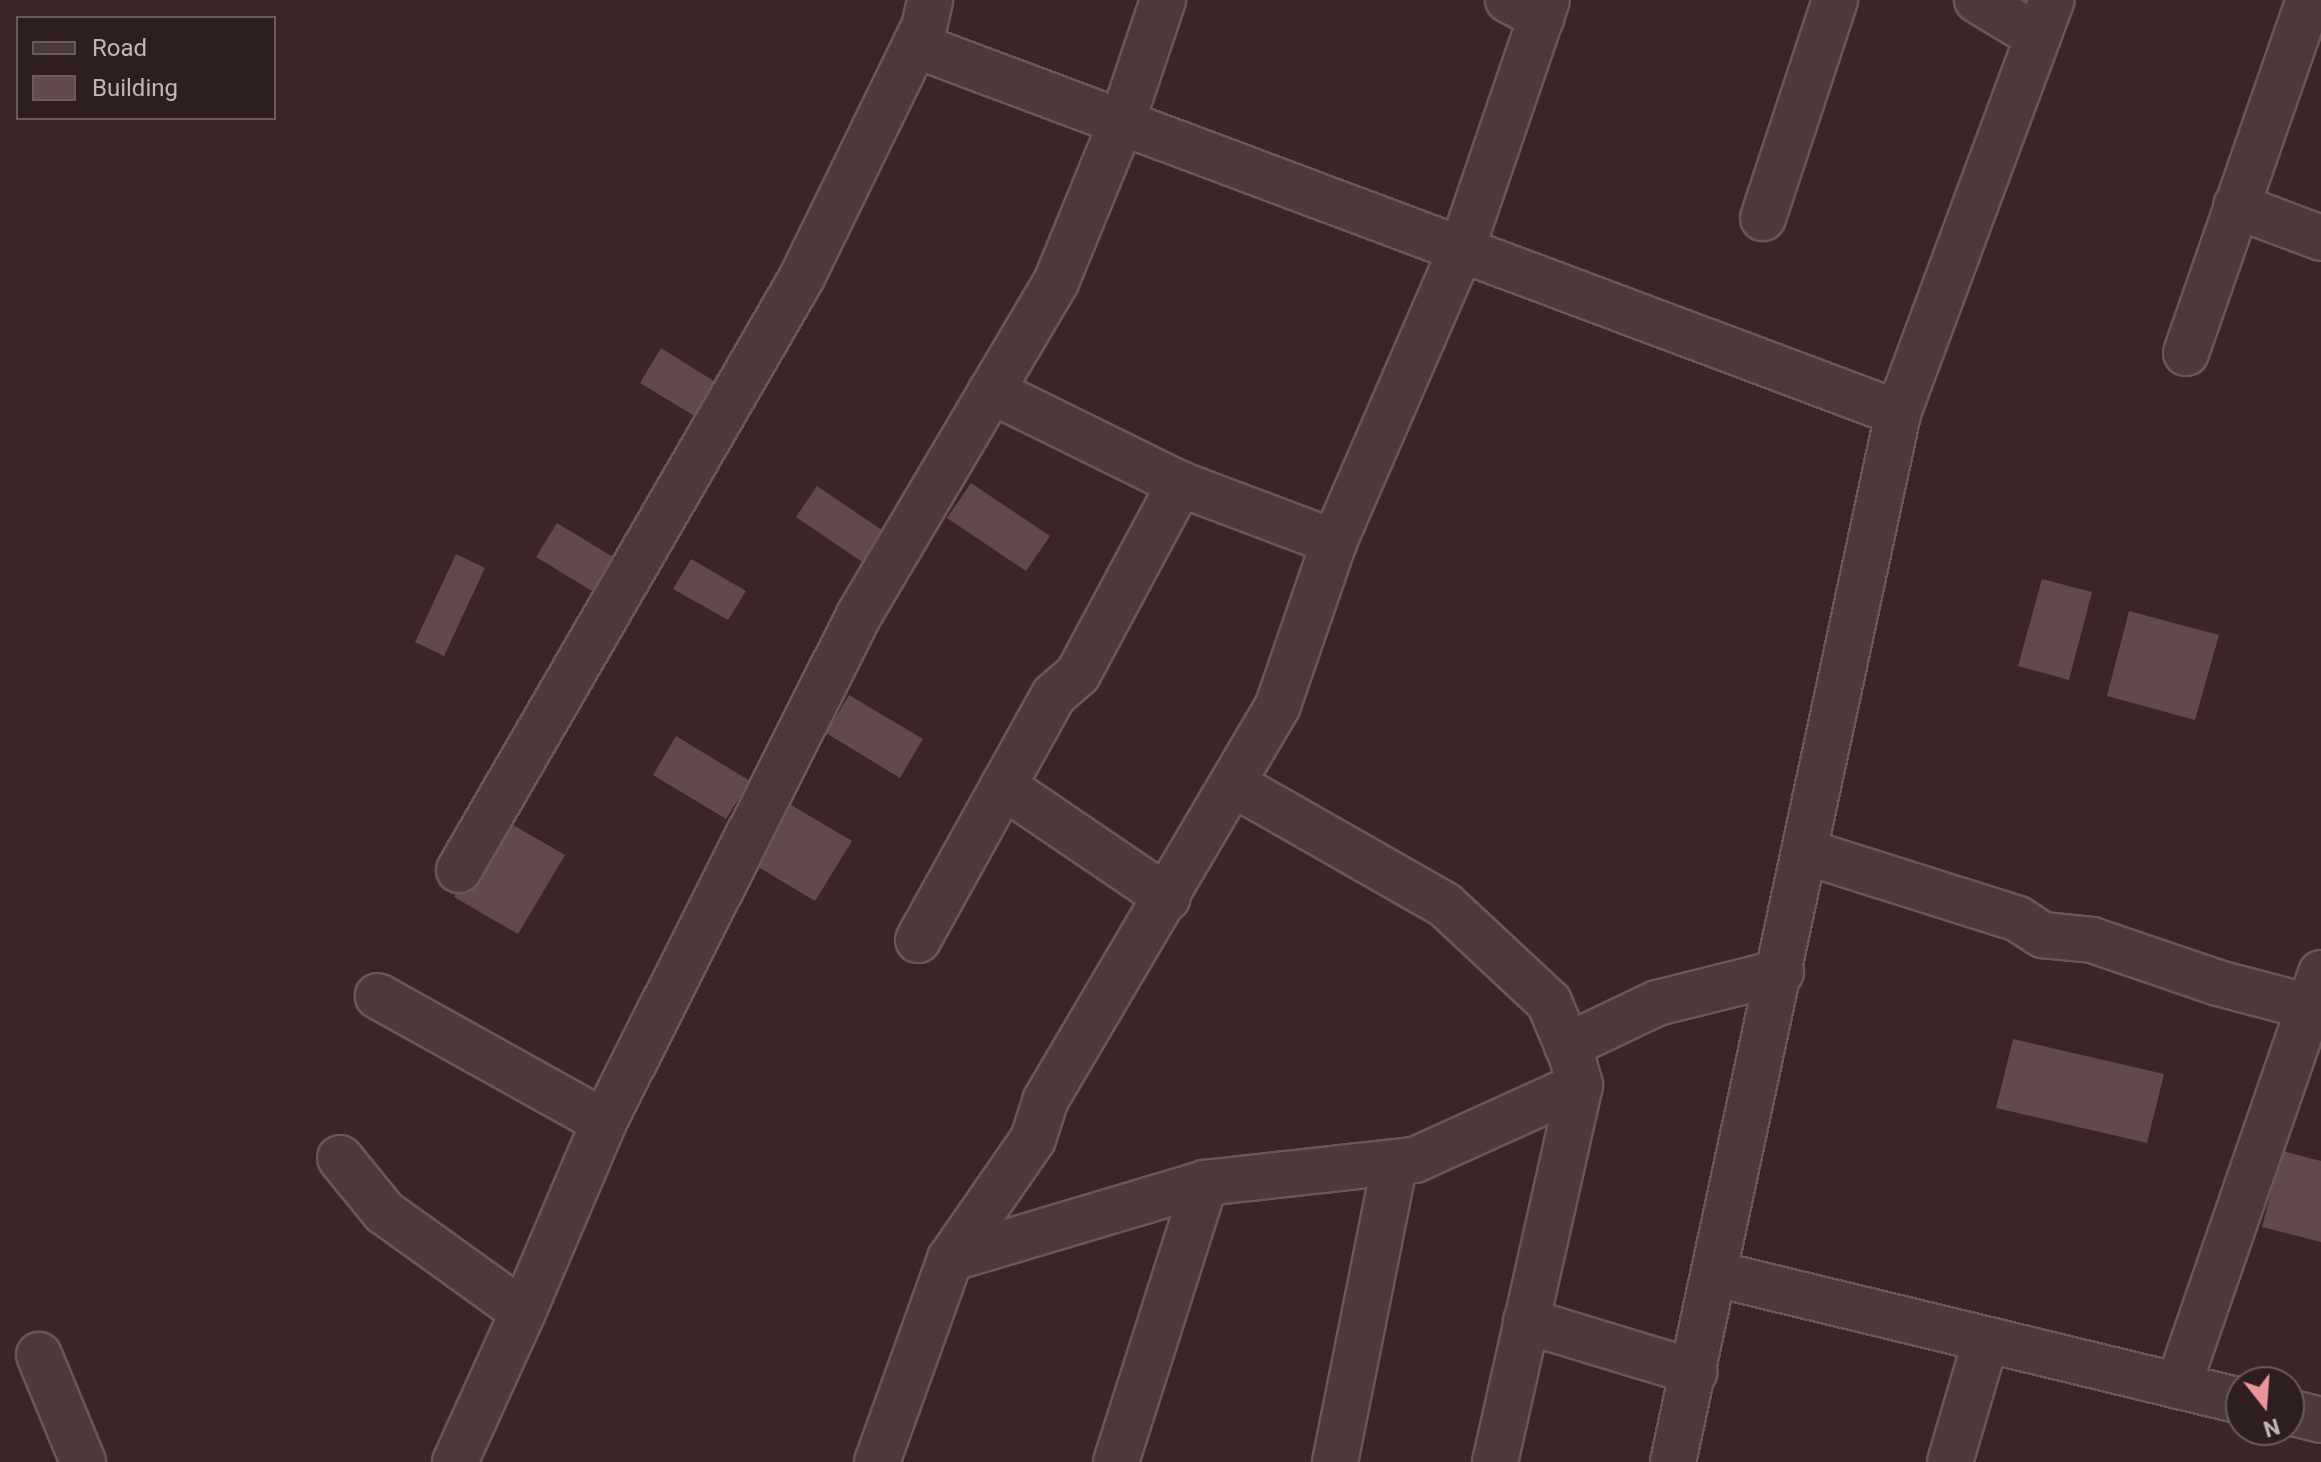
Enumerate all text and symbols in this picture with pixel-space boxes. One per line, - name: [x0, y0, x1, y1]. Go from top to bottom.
- legend: [16, 16, 276, 120]
- text: Road: [92, 34, 147, 62]
- text: Building: [92, 74, 178, 102]
- north arrow: [2225, 1366, 2305, 1446]
- text: N: [2260, 1413, 2283, 1442]

